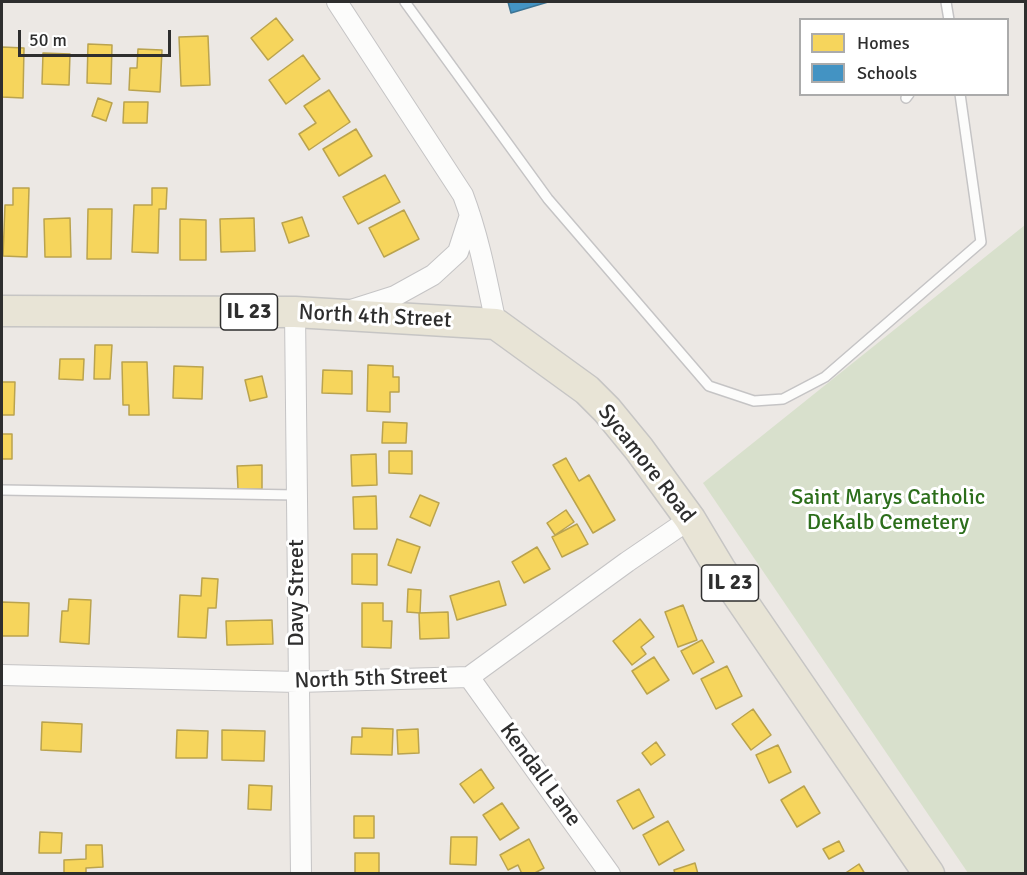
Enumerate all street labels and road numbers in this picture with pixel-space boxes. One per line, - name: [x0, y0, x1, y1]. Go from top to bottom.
- road number: IL 23: [220, 294, 278, 330]
- street label: North 4th Street: [298, 300, 452, 334]
- street label: Sycamore Road: [592, 400, 700, 528]
- street label: Davy Street: [284, 539, 310, 647]
- road number: IL 23: [702, 565, 758, 601]
- street label: North 5th Street: [294, 663, 448, 695]
- street label: Kendall Lane: [494, 718, 586, 832]

